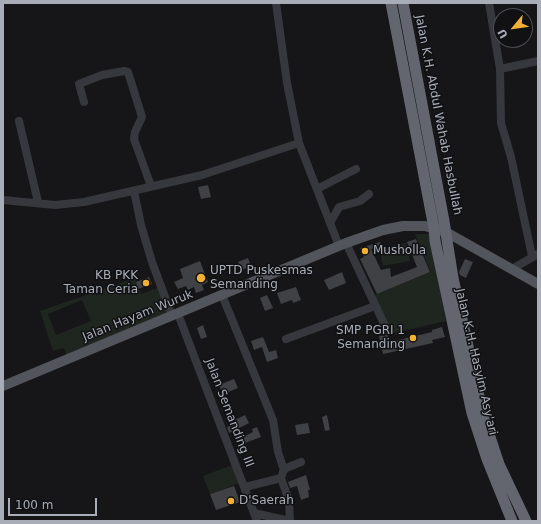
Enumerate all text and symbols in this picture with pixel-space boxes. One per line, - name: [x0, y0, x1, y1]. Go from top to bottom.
- north arrow: [493, 8, 533, 48]
- street label: Jalan K.H. Abdul Wahab Hasbullah: [412, 14, 464, 216]
- text: U: [495, 27, 511, 41]
- place label: Musholla: [373, 244, 426, 258]
- marker: Musholla: [360, 246, 370, 256]
- place label: UPTD Puskesmas Semanding: [210, 264, 313, 292]
- place label: KB PKK Taman Ceria: [63, 269, 138, 297]
- marker: UPTD Puskesmas Semanding: [195, 272, 207, 284]
- marker: KB PKK Taman Ceria: [141, 278, 151, 288]
- street label: Jalan Hayam Wuruk: [81, 287, 195, 345]
- street label: Jalan K.H. Hasyim Asy'ari: [452, 287, 500, 437]
- place label: SMP PGRI 1 Semanding: [336, 324, 405, 352]
- marker: SMP PGRI 1 Semanding: [408, 333, 418, 343]
- street label: Jalan Semanding III: [202, 357, 256, 469]
- scale bar: [10, 490, 99, 516]
- place label: D'Saerah: [239, 494, 294, 508]
- marker: D'Saerah: [226, 496, 236, 506]
- text: 100 m: [15, 498, 53, 512]

